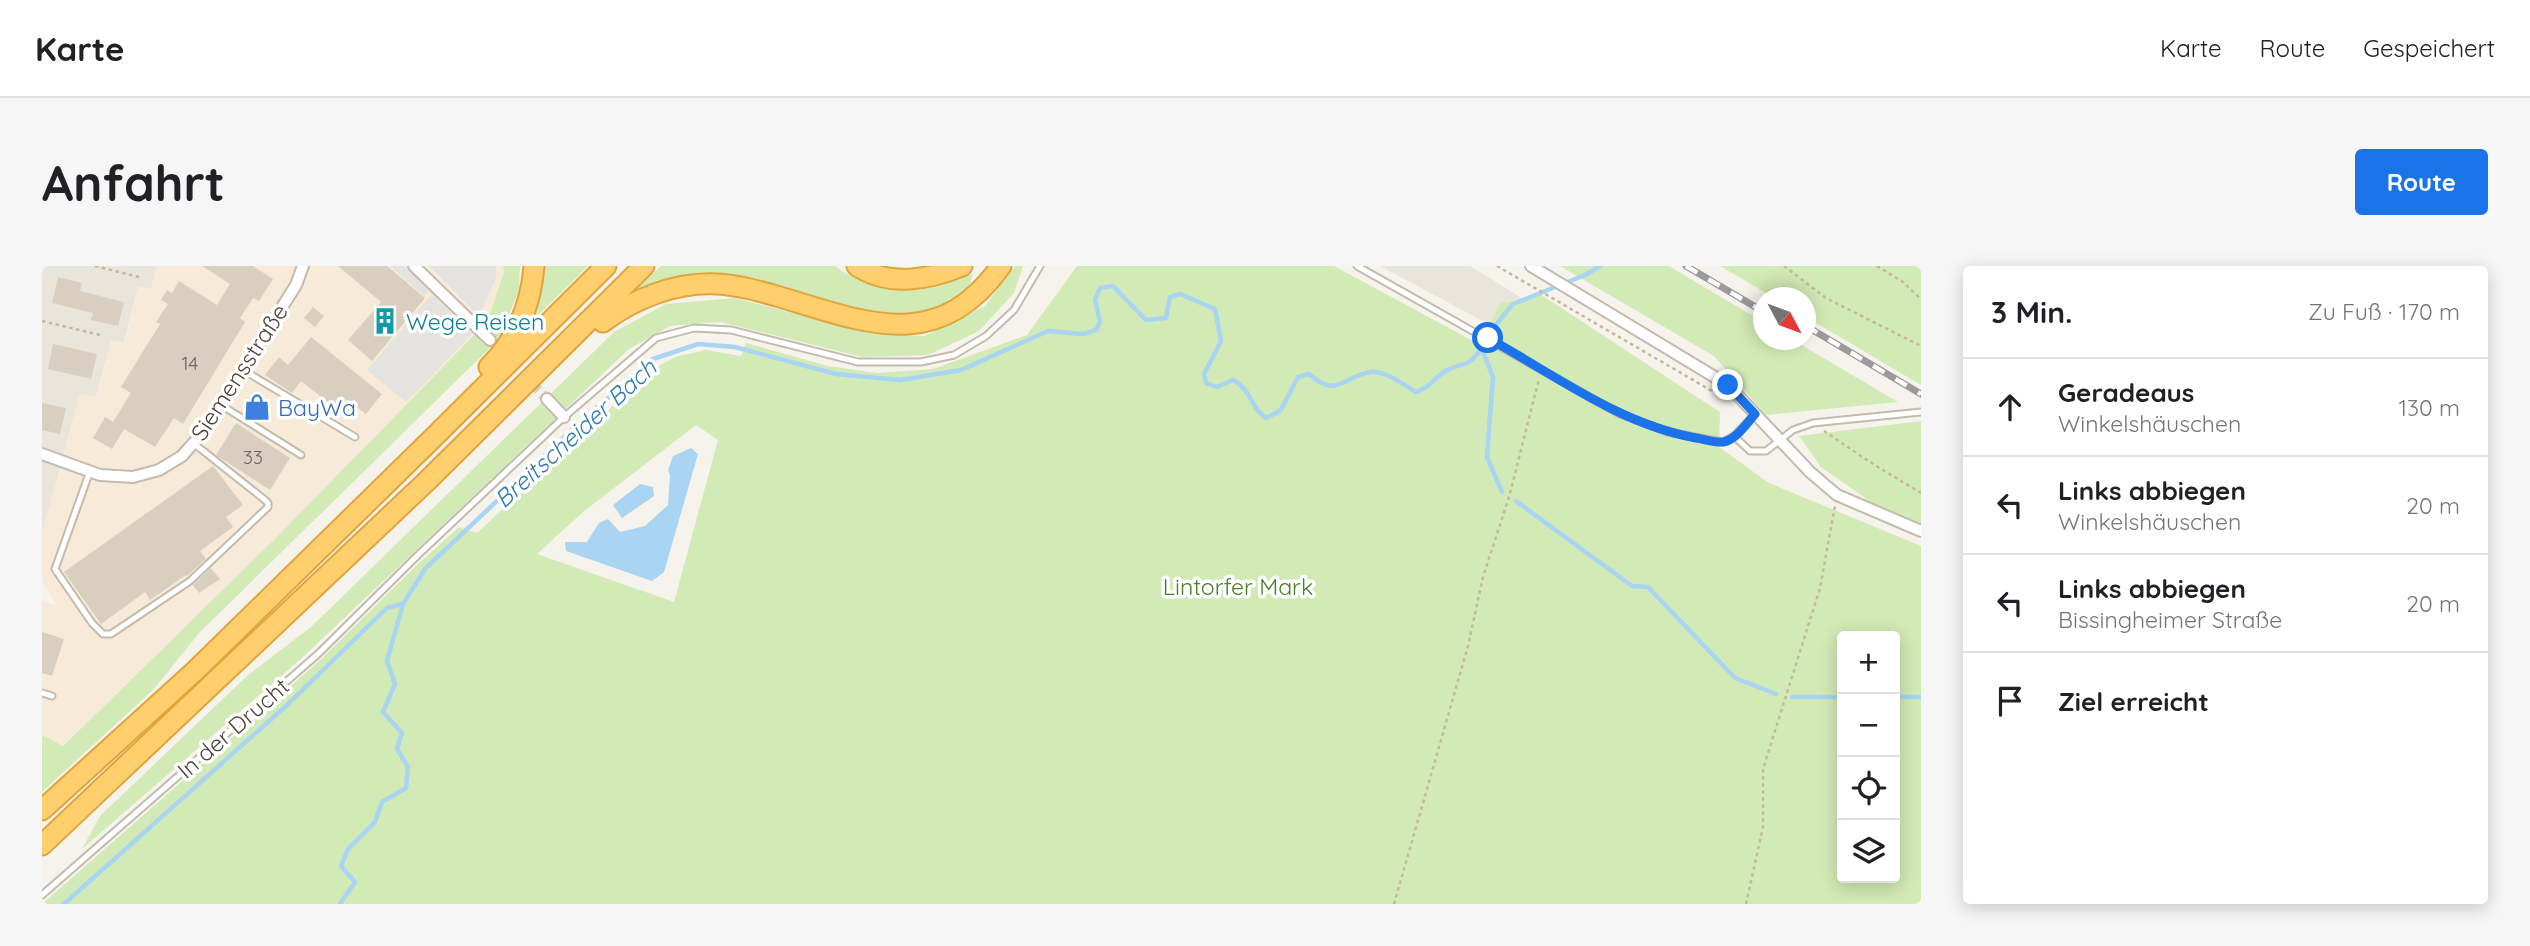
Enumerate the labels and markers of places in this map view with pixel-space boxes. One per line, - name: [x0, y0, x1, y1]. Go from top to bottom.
- building icon: Wege Reisen: [370, 306, 400, 336]
- place label: Wege Reisen: [406, 307, 544, 336]
- shop icon: BayWa: [242, 392, 272, 422]
- place label: BayWa: [278, 393, 356, 422]

